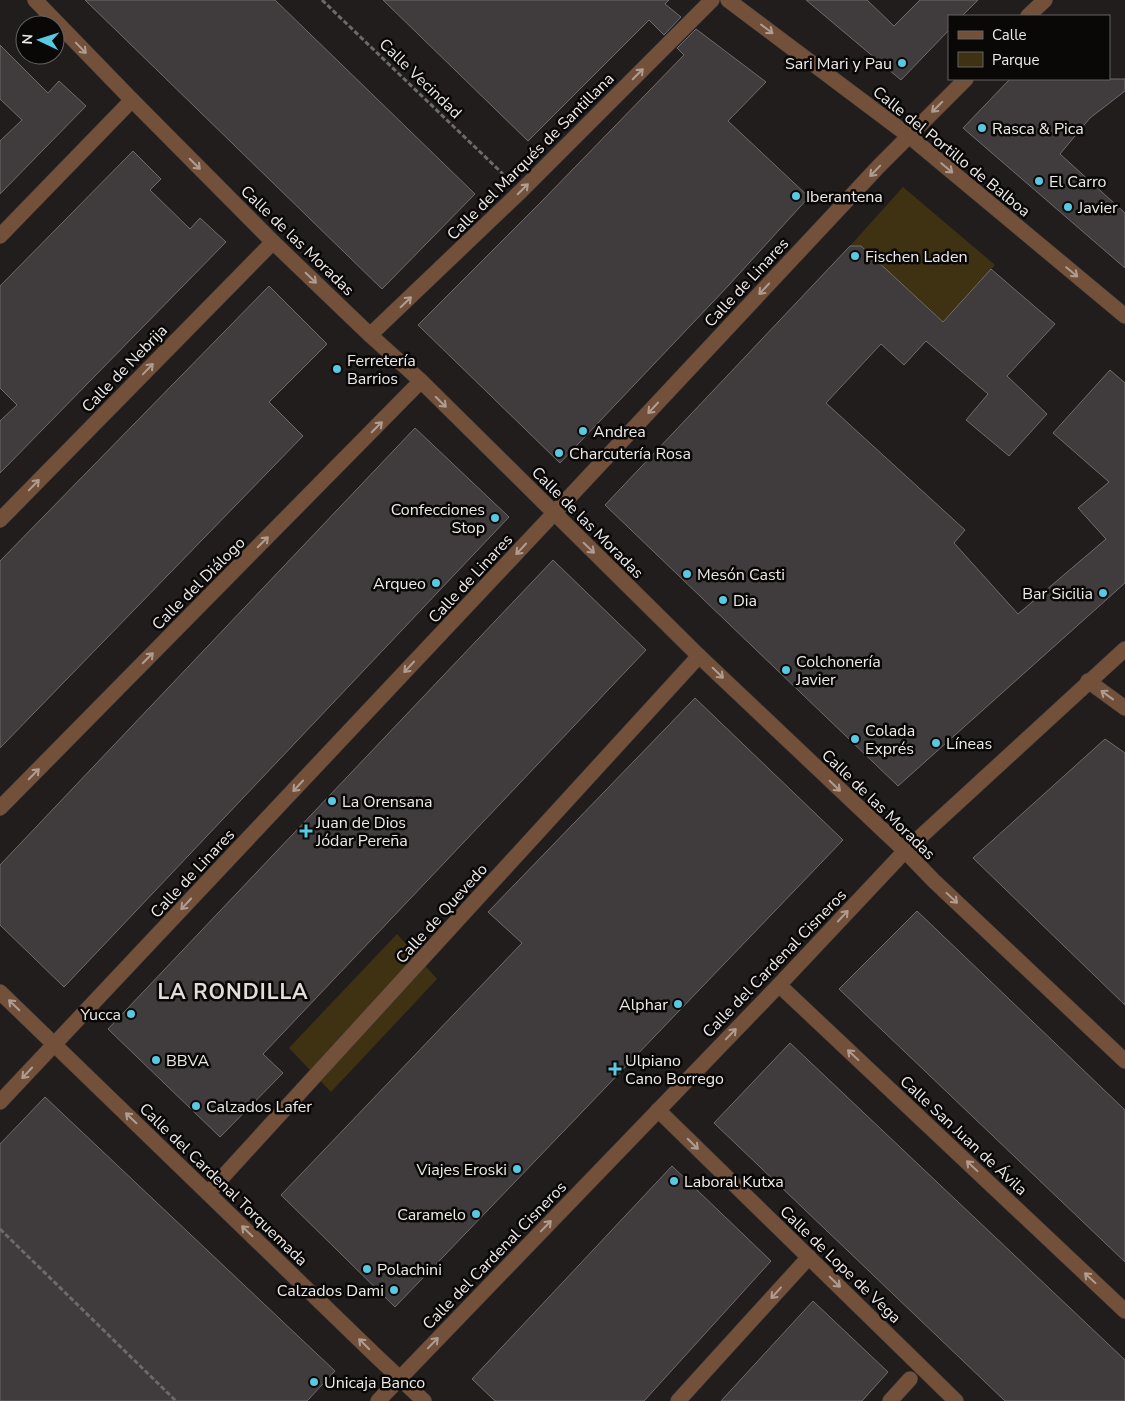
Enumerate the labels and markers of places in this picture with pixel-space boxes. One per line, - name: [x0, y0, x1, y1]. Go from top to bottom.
- place label: Sari Mari y Pau: [785, 53, 892, 75]
- marker: Sari Mari y Pau: [896, 57, 908, 69]
- place label: Rasca & Pica: [992, 118, 1084, 140]
- marker: Rasca & Pica: [976, 122, 988, 134]
- place label: El Carro: [1049, 171, 1107, 193]
- marker: El Carro: [1033, 175, 1045, 187]
- place label: Iberantena: [806, 186, 883, 208]
- marker: Iberantena: [790, 190, 802, 202]
- place label: Javier: [1077, 197, 1118, 219]
- marker: Javier: [1062, 201, 1074, 213]
- place label: Fischen Laden: [865, 246, 967, 268]
- marker: Fischen Laden: [849, 250, 861, 262]
- place label: Ferretería Barrios: [347, 350, 416, 390]
- marker: Ferretería Barrios: [331, 363, 343, 375]
- place label: Andrea: [593, 421, 646, 443]
- marker: Andrea: [577, 425, 589, 437]
- place label: Charcutería Rosa: [569, 443, 691, 465]
- marker: Charcutería Rosa: [553, 447, 565, 459]
- place label: Confecciones Stop: [391, 499, 485, 539]
- marker: Confecciones Stop: [489, 512, 501, 524]
- place label: Mesón Casti: [697, 564, 785, 586]
- marker: Mesón Casti: [681, 568, 693, 580]
- place label: Arqueo: [373, 573, 426, 595]
- marker: Arqueo: [430, 577, 442, 589]
- place label: Bar Sicilia: [1022, 583, 1093, 605]
- marker: Bar Sicilia: [1097, 587, 1109, 599]
- place label: Dia: [733, 590, 757, 612]
- marker: Dia: [717, 594, 729, 606]
- place label: Colchonería Javier: [795, 651, 881, 691]
- marker: Colchonería Javier: [780, 664, 792, 676]
- place label: Colada Exprés: [865, 720, 915, 760]
- marker: Colada Exprés: [849, 733, 861, 745]
- place label: Líneas: [946, 733, 992, 755]
- marker: Líneas: [930, 737, 942, 749]
- place label: La Orensana: [342, 791, 433, 813]
- marker: La Orensana: [326, 795, 338, 807]
- place label: Juan de Dios Jódar Pereña: [315, 812, 408, 852]
- marker: Juan de Dios Jódar Pereña: [300, 825, 312, 837]
- place label: Alphar: [619, 994, 668, 1016]
- marker: Alphar: [672, 998, 684, 1010]
- place label: Yucca: [80, 1004, 121, 1026]
- marker: Yucca: [125, 1008, 137, 1020]
- place label: BBVA: [166, 1050, 210, 1072]
- place label: Ulpiano Cano Borrego: [625, 1050, 724, 1090]
- marker: BBVA: [150, 1054, 162, 1066]
- marker: Ulpiano Cano Borrego: [609, 1063, 621, 1075]
- place label: Calzados Lafer: [206, 1096, 312, 1118]
- marker: Calzados Lafer: [190, 1100, 202, 1112]
- place label: Viajes Eroski: [415, 1159, 507, 1181]
- marker: Viajes Eroski: [511, 1163, 523, 1175]
- place label: Laboral Kutxa: [684, 1171, 784, 1193]
- marker: Laboral Kutxa: [668, 1175, 680, 1187]
- place label: Caramelo: [397, 1204, 466, 1226]
- marker: Caramelo: [470, 1208, 482, 1220]
- place label: Polachini: [377, 1259, 442, 1281]
- marker: Polachini: [361, 1263, 373, 1275]
- place label: Calzados Dami: [277, 1280, 384, 1302]
- marker: Calzados Dami: [388, 1284, 400, 1296]
- place label: Unicaja Banco: [324, 1372, 425, 1394]
- marker: Unicaja Banco: [308, 1376, 320, 1388]

